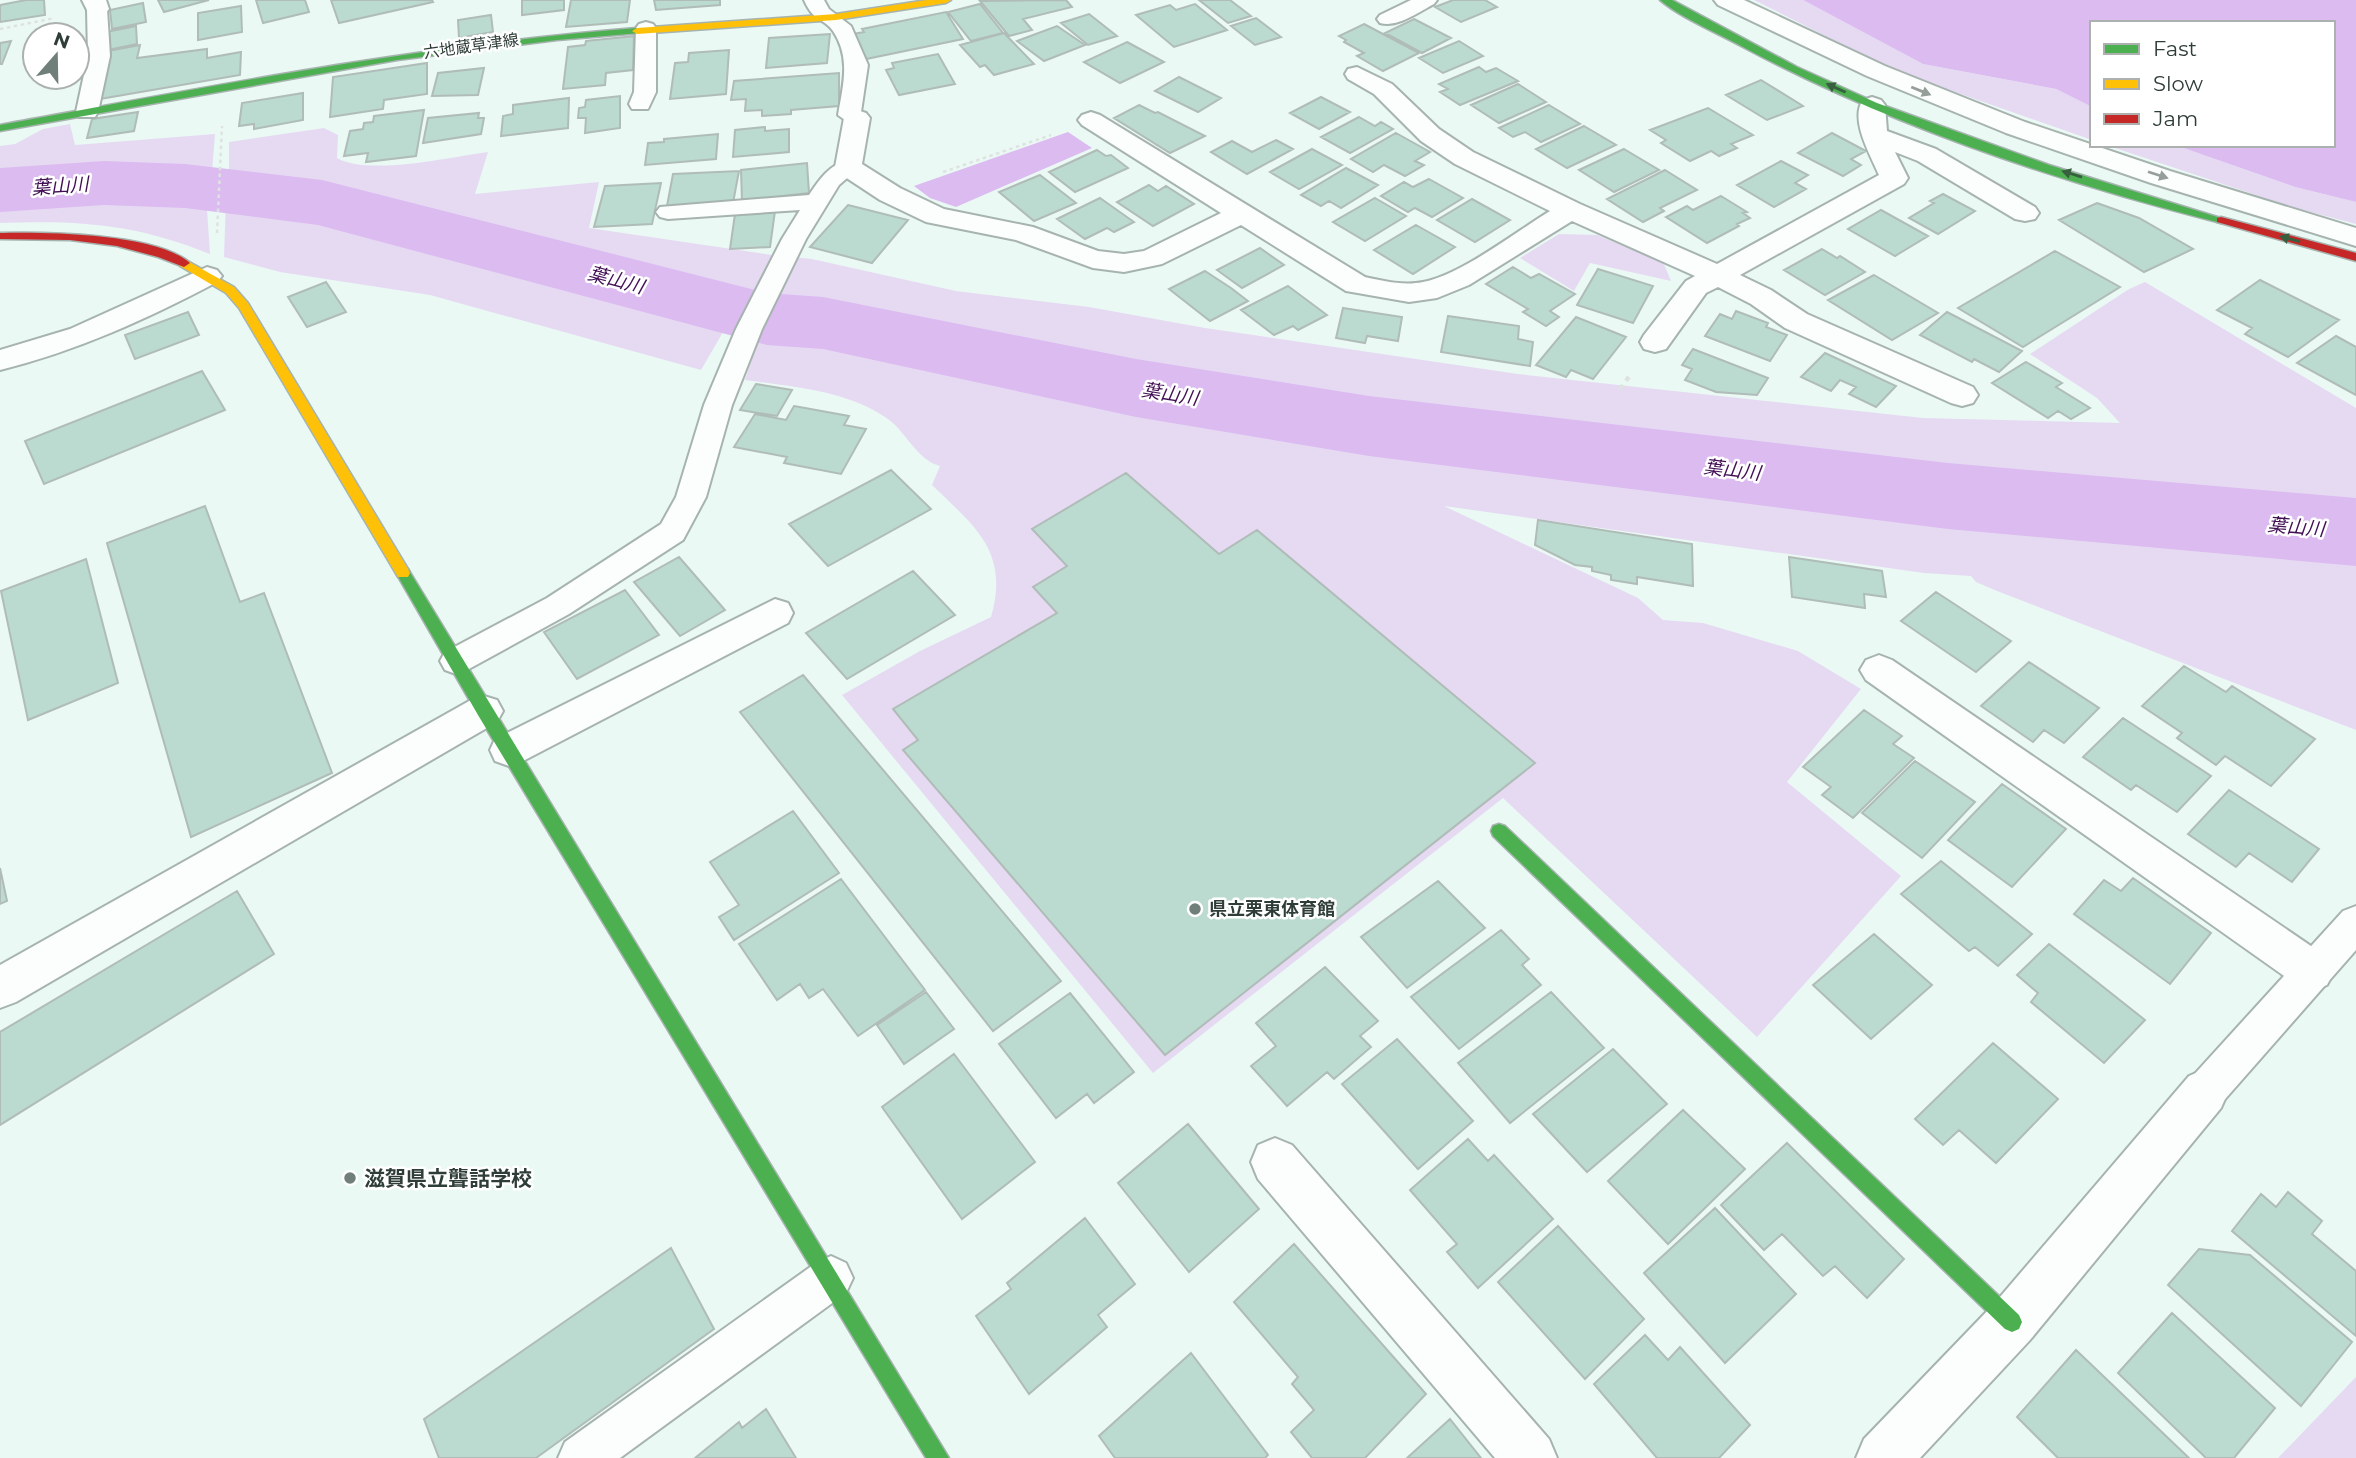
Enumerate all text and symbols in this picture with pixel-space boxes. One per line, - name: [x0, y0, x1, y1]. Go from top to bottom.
- north arrow: [21, 21, 91, 91]
- legend: [2090, 21, 2335, 147]
- text: N: [50, 27, 73, 54]
- street label: 六地蔵草津線: [422, 30, 520, 62]
- text: Fast: [2153, 36, 2197, 61]
- text: Slow: [2153, 71, 2203, 96]
- one-way arrow: [1825, 82, 1846, 93]
- one-way arrow: [1911, 85, 1932, 96]
- text: Jam: [2152, 106, 2198, 131]
- one-way arrow: [2062, 169, 2083, 179]
- one-way arrow: [2148, 170, 2169, 181]
- water label: 葉山川: [31, 172, 91, 199]
- one-way arrow: [2279, 234, 2300, 244]
- water label: 葉山川: [585, 262, 648, 299]
- water label: 葉山川: [1140, 378, 1202, 410]
- water label: 葉山川: [1702, 455, 1764, 485]
- water label: 葉山川: [2267, 513, 2327, 541]
- place label: 県立栗東体育館: [1209, 898, 1335, 920]
- marker: 県立栗東体育館: [1187, 901, 1203, 917]
- place label: 滋賀県立聾話学校: [364, 1166, 532, 1191]
- marker: 滋賀県立聾話学校: [342, 1170, 358, 1186]

